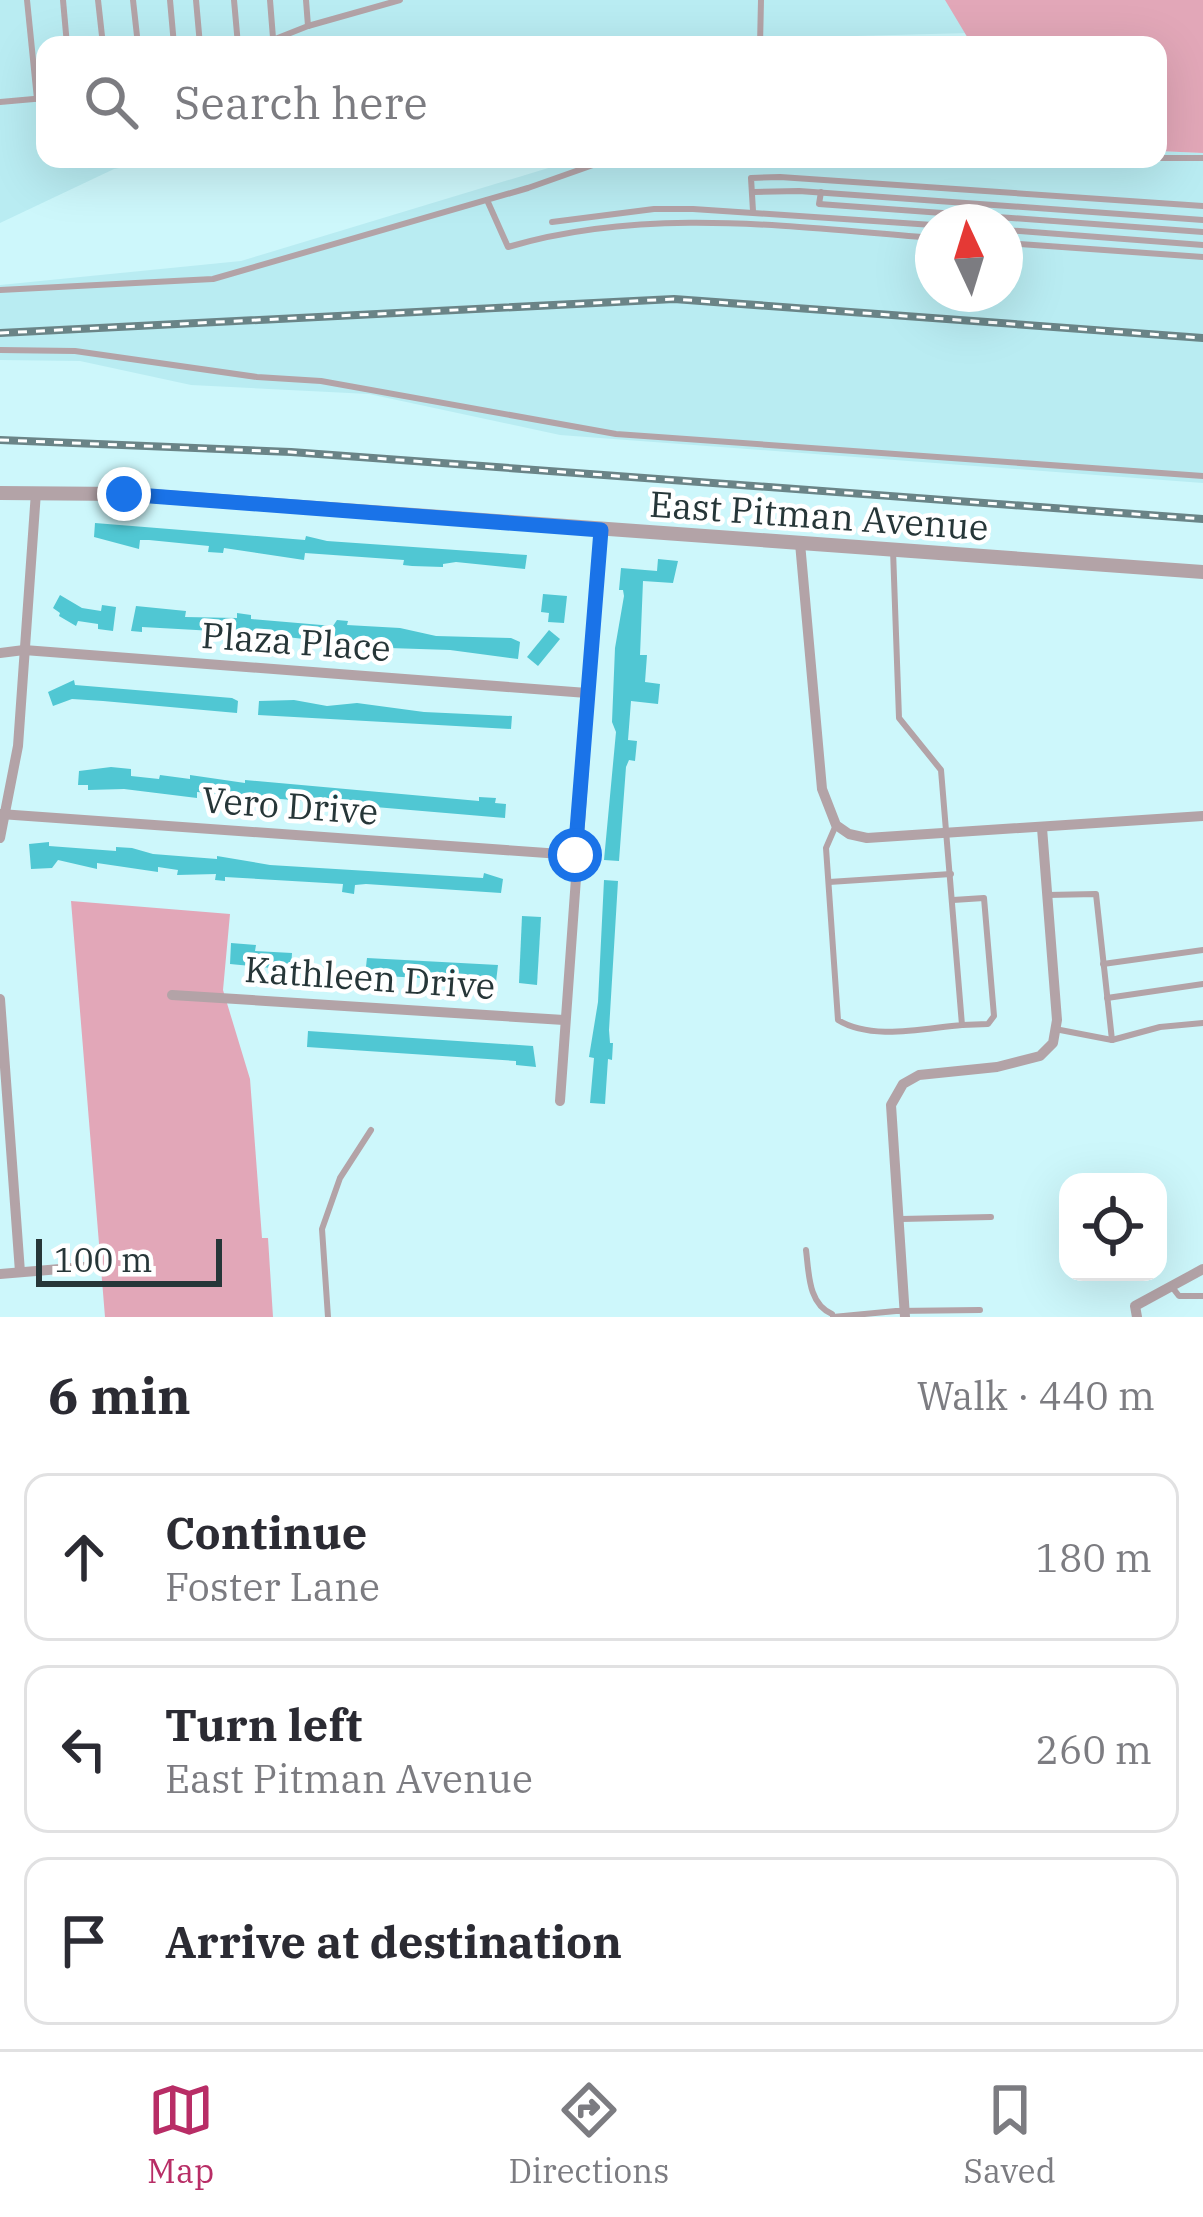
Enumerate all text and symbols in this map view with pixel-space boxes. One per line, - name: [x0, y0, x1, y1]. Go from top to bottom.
- search box: [36, 36, 1167, 168]
- icon: search: [78, 69, 144, 135]
- text: Search here: [174, 73, 428, 131]
- north arrow: [915, 204, 1023, 312]
- route end: [97, 467, 151, 521]
- street label: East Pitman Avenue: [648, 480, 990, 550]
- street label: Plaza Place: [200, 611, 392, 671]
- street label: Vero Drive: [200, 775, 380, 835]
- route start: [548, 828, 602, 882]
- street label: Kathleen Drive: [243, 945, 497, 1009]
- map controls: [1059, 1173, 1167, 1281]
- button: locate: [1059, 1173, 1167, 1281]
- scale bar: [36, 1233, 222, 1286]
- text: 100 m: [54, 1238, 153, 1281]
- text: 6 min: [48, 1362, 191, 1428]
- text: Walk · 440 m: [917, 1370, 1155, 1421]
- text: Continue: [165, 1503, 367, 1561]
- icon: ahead: [51, 1524, 117, 1590]
- text: 180 m: [1036, 1532, 1152, 1583]
- text: Foster Lane: [165, 1561, 380, 1612]
- text: Turn left: [165, 1695, 362, 1753]
- icon: left: [51, 1716, 117, 1782]
- text: 260 m: [1036, 1724, 1152, 1775]
- text: East Pitman Avenue: [165, 1753, 533, 1804]
- icon: arrive: [51, 1908, 117, 1974]
- text: Arrive at destination: [165, 1912, 622, 1970]
- tab: Map: [147, 2077, 214, 2192]
- tab: Directions: [508, 2077, 669, 2192]
- tab: Saved: [963, 2077, 1056, 2192]

